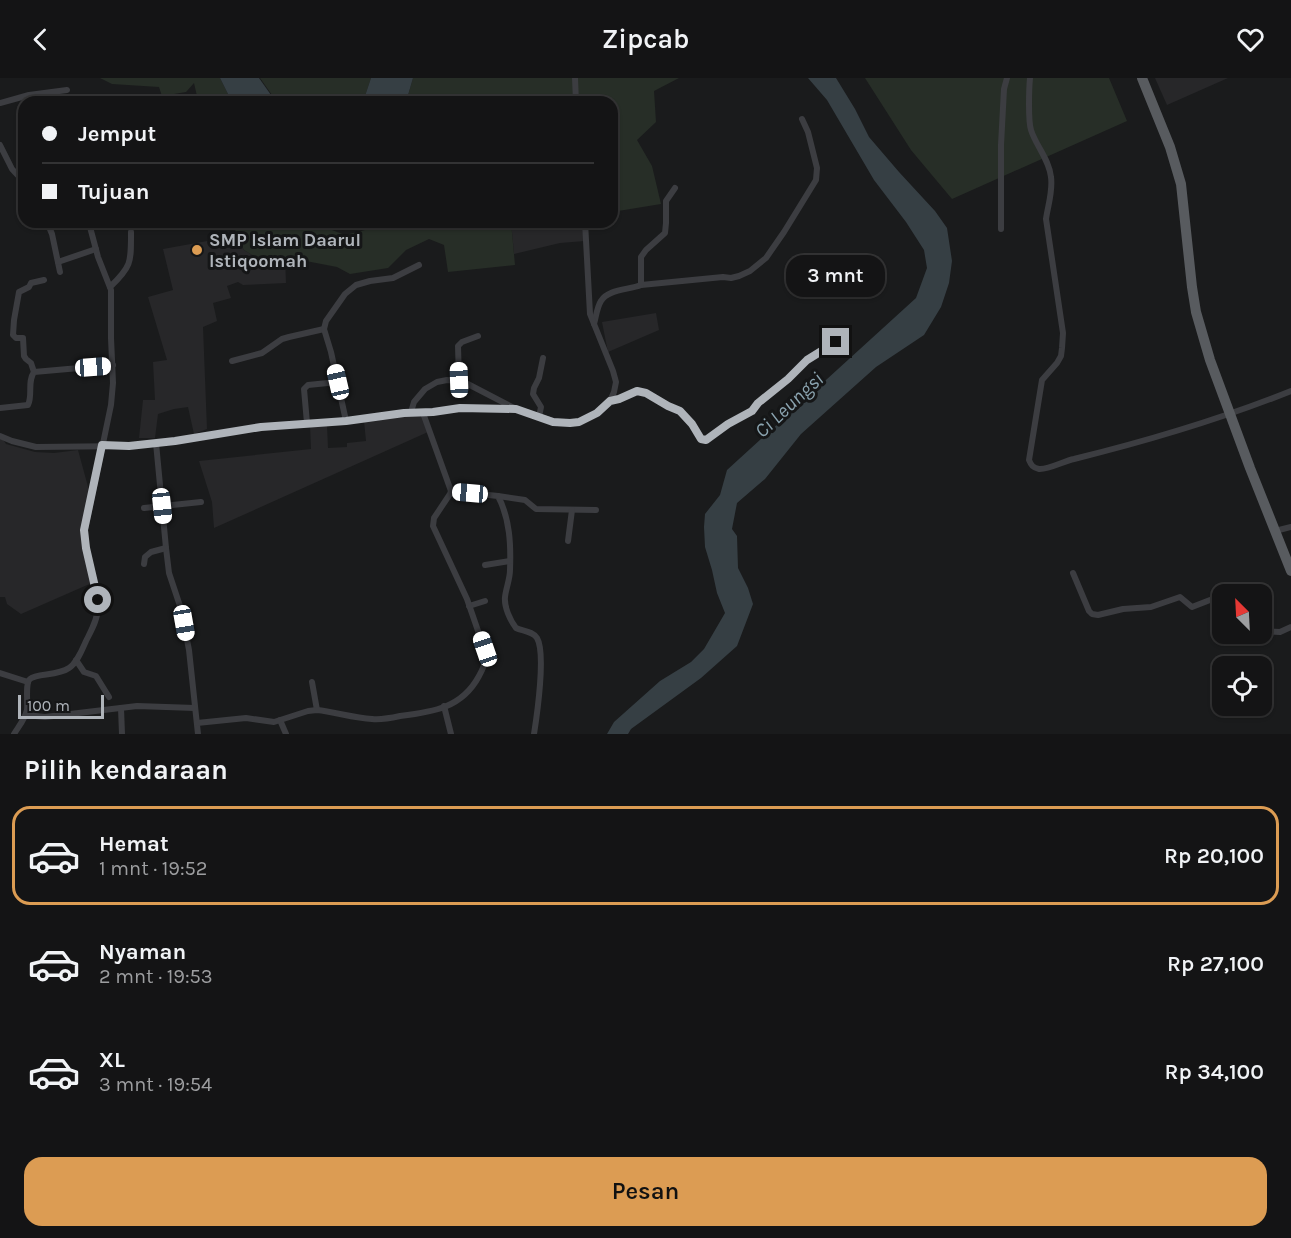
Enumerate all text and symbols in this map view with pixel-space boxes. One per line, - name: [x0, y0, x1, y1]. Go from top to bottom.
- icon: back: [24, 23, 57, 56]
- text: Zipcab: [602, 23, 689, 55]
- icon: heart: [1234, 23, 1267, 56]
- text: Jemput: [78, 121, 156, 147]
- text: Tujuan: [78, 179, 149, 205]
- place label: SMP Islam Daarul Istiqoomah: [209, 229, 361, 272]
- marker: SMP Islam Daarul Istiqoomah: [190, 243, 204, 257]
- callout: 3 mnt: [786, 255, 886, 297]
- text: 3 mnt: [807, 264, 864, 287]
- route end: [822, 328, 849, 355]
- car: [74, 357, 112, 377]
- car: [325, 362, 351, 402]
- car: [449, 362, 469, 398]
- water label: Ci Leungsi: [750, 368, 828, 442]
- car: [451, 482, 489, 504]
- car: [151, 487, 173, 525]
- north arrow: [1212, 584, 1272, 644]
- map controls: [1212, 584, 1272, 716]
- route start: [84, 586, 111, 613]
- car: [172, 604, 196, 642]
- car: [471, 629, 499, 669]
- button: locate: [1212, 656, 1272, 716]
- scale bar: [18, 692, 104, 720]
- text: 100 m: [27, 696, 70, 715]
- text: Pilih kendaraan: [24, 754, 228, 786]
- icon: car: [27, 829, 81, 883]
- text: Hemat: [99, 831, 169, 857]
- text: Rp 20,100: [1164, 843, 1264, 869]
- text: 1 mnt · 19:52: [99, 857, 207, 880]
- icon: car: [27, 937, 81, 991]
- text: Nyaman: [99, 939, 186, 965]
- text: Rp 27,100: [1167, 951, 1264, 977]
- text: 2 mnt · 19:53: [99, 965, 213, 988]
- icon: car: [27, 1045, 81, 1099]
- text: XL: [99, 1047, 125, 1073]
- text: Rp 34,100: [1165, 1059, 1264, 1085]
- text: 3 mnt · 19:54: [99, 1073, 212, 1096]
- button: Pesan: [24, 1157, 1267, 1226]

